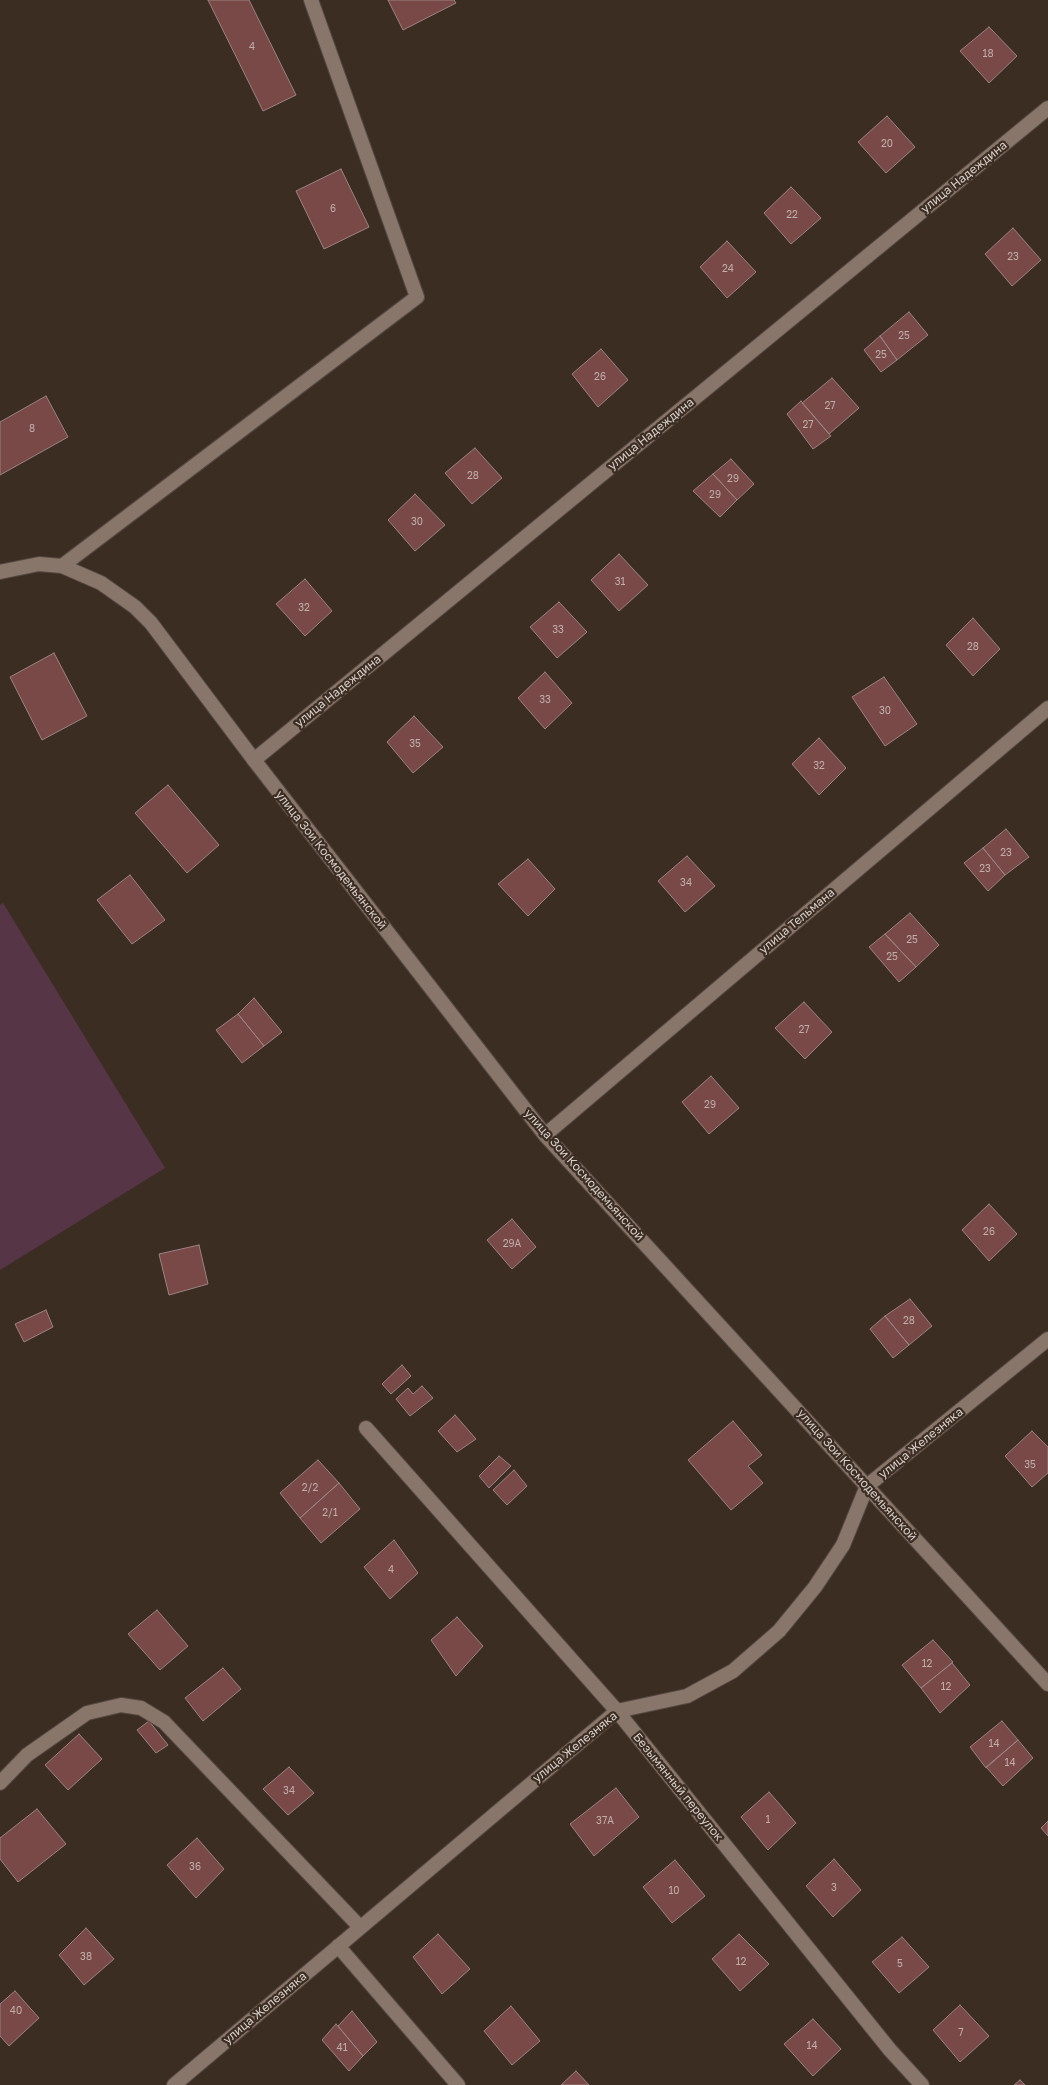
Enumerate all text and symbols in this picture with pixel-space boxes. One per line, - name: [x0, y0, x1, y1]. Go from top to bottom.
- house number: 4: [249, 41, 255, 53]
- house number: 18: [983, 48, 993, 60]
- house number: 20: [881, 138, 893, 150]
- street label: улица Надеждина: [918, 138, 1010, 216]
- house number: 6: [330, 203, 336, 215]
- house number: 22: [786, 209, 798, 221]
- house number: 23: [1007, 251, 1019, 263]
- house number: 24: [722, 263, 734, 275]
- house number: 25: [898, 330, 910, 342]
- house number: 25: [875, 349, 887, 361]
- house number: 26: [594, 371, 606, 383]
- street label: улица Надеждина: [605, 395, 697, 473]
- house number: 27: [824, 400, 836, 412]
- house number: 27: [802, 419, 814, 431]
- house number: 8: [29, 423, 35, 435]
- house number: 28: [467, 470, 479, 482]
- house number: 29: [727, 473, 739, 485]
- house number: 29: [709, 489, 721, 501]
- house number: 30: [411, 516, 423, 528]
- house number: 31: [615, 576, 625, 588]
- house number: 32: [298, 602, 310, 614]
- house number: 33: [552, 624, 564, 636]
- house number: 28: [967, 641, 979, 653]
- street label: улица Надеждина: [292, 652, 384, 730]
- house number: 33: [539, 694, 551, 706]
- house number: 30: [879, 705, 891, 717]
- house number: 35: [409, 738, 421, 750]
- house number: 32: [813, 760, 825, 772]
- street label: улица Зои Космодемьянской: [272, 788, 390, 932]
- house number: 23: [1000, 847, 1012, 859]
- house number: 23: [979, 863, 991, 875]
- house number: 34: [680, 877, 692, 889]
- street label: улица Тельмана: [756, 885, 838, 957]
- house number: 25: [906, 934, 918, 946]
- house number: 25: [886, 951, 898, 963]
- house number: 27: [798, 1024, 810, 1036]
- house number: 29: [704, 1099, 716, 1111]
- street label: улица Зои Космодемьянской: [521, 1106, 647, 1244]
- house number: 26: [983, 1226, 995, 1238]
- house number: 29А: [503, 1238, 521, 1250]
- house number: 28: [903, 1315, 915, 1327]
- street label: улица Железняка: [876, 1405, 966, 1481]
- street label: улица Зои Космодемьянской: [794, 1406, 920, 1544]
- house number: 35: [1024, 1459, 1036, 1471]
- house number: 2/2: [302, 1482, 318, 1494]
- house number: 2/1: [322, 1507, 338, 1519]
- house number: 4: [388, 1564, 394, 1576]
- house number: 12: [922, 1658, 932, 1670]
- house number: 12: [941, 1681, 951, 1693]
- street label: улица Железняка: [530, 1709, 620, 1785]
- street label: Безымянный переулок: [630, 1730, 726, 1844]
- house number: 14: [989, 1738, 999, 1750]
- house number: 14: [1005, 1757, 1015, 1769]
- house number: 34: [283, 1785, 295, 1797]
- house number: 1: [766, 1814, 770, 1826]
- house number: 37А: [596, 1815, 614, 1827]
- house number: 36: [189, 1861, 201, 1873]
- house number: 3: [831, 1882, 837, 1894]
- house number: 10: [668, 1885, 680, 1897]
- house number: 38: [80, 1951, 92, 1963]
- house number: 12: [736, 1956, 746, 1968]
- house number: 5: [897, 1958, 903, 1970]
- street label: улица Железняка: [220, 1969, 310, 2047]
- house number: 40: [10, 2005, 22, 2017]
- house number: 7: [958, 2027, 964, 2039]
- house number: 14: [807, 2040, 817, 2052]
- house number: 41: [337, 2042, 347, 2054]

